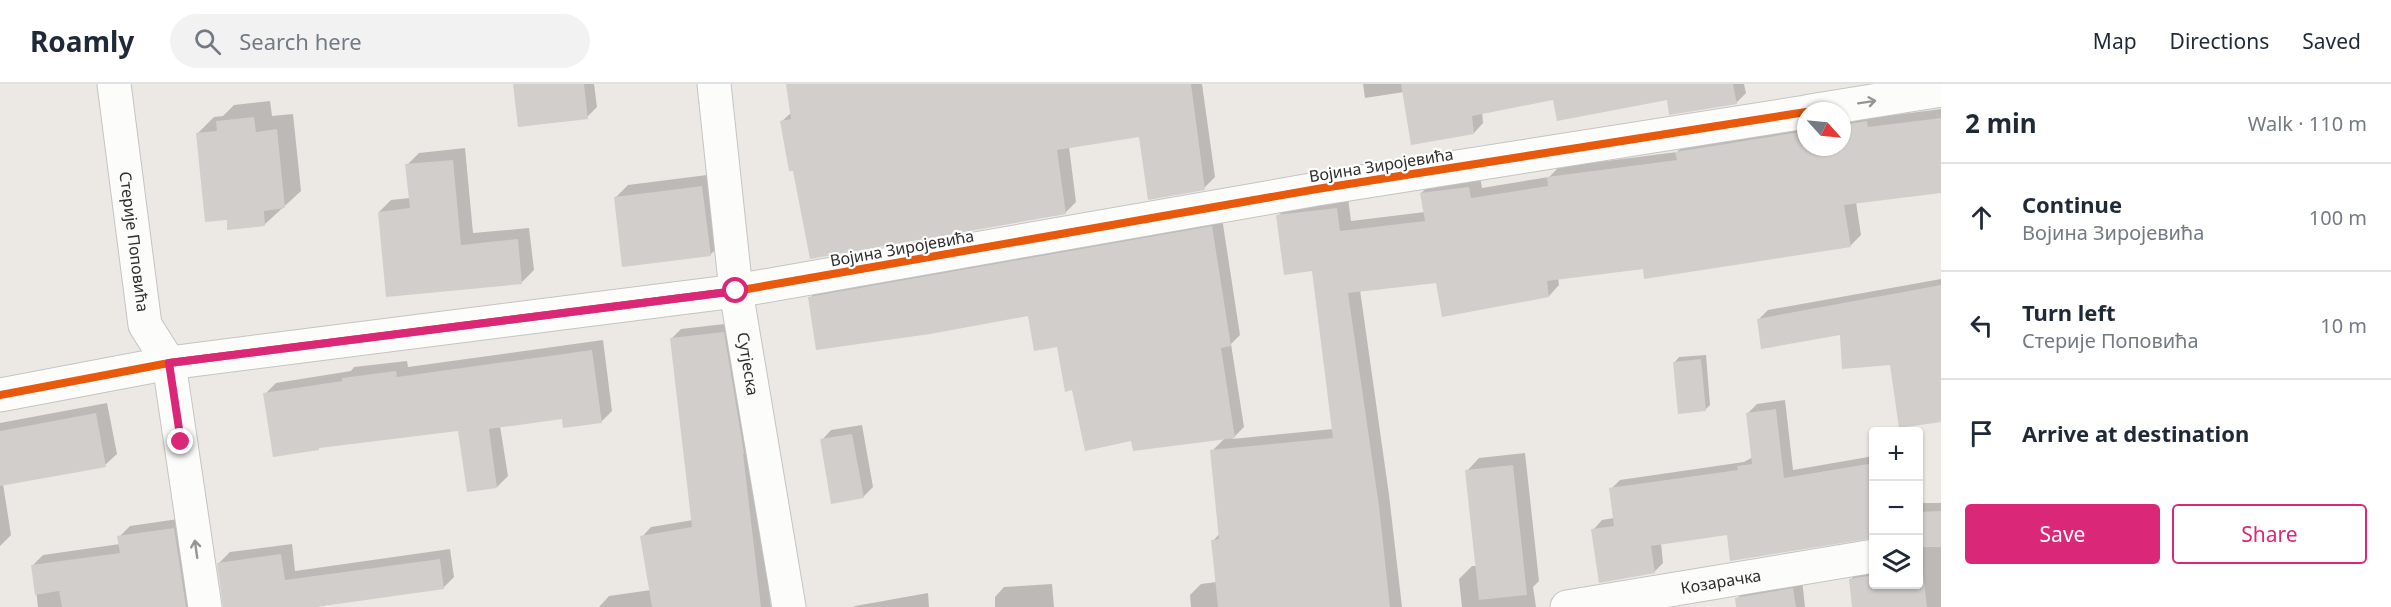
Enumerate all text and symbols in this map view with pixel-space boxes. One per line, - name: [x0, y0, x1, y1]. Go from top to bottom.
- search box: [170, 14, 590, 68]
- text: Roamly: [30, 22, 134, 60]
- icon: search: [191, 25, 224, 58]
- text: Search here: [239, 26, 362, 56]
- text: Map: [2093, 27, 2137, 55]
- text: Directions: [2170, 27, 2269, 55]
- text: Saved: [2302, 27, 2361, 55]
- one-way arrow: [1857, 96, 1877, 107]
- north arrow: [1797, 102, 1851, 156]
- text: 2 min: [1965, 105, 2037, 141]
- text: Walk · 110 m: [2248, 110, 2367, 137]
- street label: Војина Зиројевића: [1307, 143, 1455, 187]
- street label: Стерије Поповића: [114, 170, 154, 313]
- text: Continue: [2022, 189, 2122, 219]
- icon: ahead: [1965, 201, 1998, 234]
- text: 100 m: [2309, 204, 2367, 231]
- text: Војина Зиројевића: [2022, 219, 2204, 246]
- street label: Војина Зиројевића: [828, 224, 976, 272]
- route start: [722, 277, 748, 303]
- text: Turn left: [2022, 297, 2116, 327]
- icon: left: [1965, 309, 1998, 342]
- text: 10 m: [2320, 312, 2367, 339]
- text: Стерије Поповића: [2022, 327, 2199, 354]
- street label: Сутјеска: [732, 331, 764, 397]
- icon: arrive: [1965, 417, 1998, 450]
- text: Arrive at destination: [2022, 418, 2249, 448]
- map controls: [1869, 427, 1923, 589]
- button: +: [1869, 427, 1923, 481]
- route end: [167, 428, 193, 454]
- button: −: [1869, 481, 1923, 535]
- button: Save: [1965, 504, 2160, 564]
- button: Share: [2172, 504, 2367, 564]
- button: layers: [1869, 535, 1923, 589]
- one-way arrow: [191, 540, 202, 560]
- street label: Козарачка: [1679, 564, 1763, 599]

